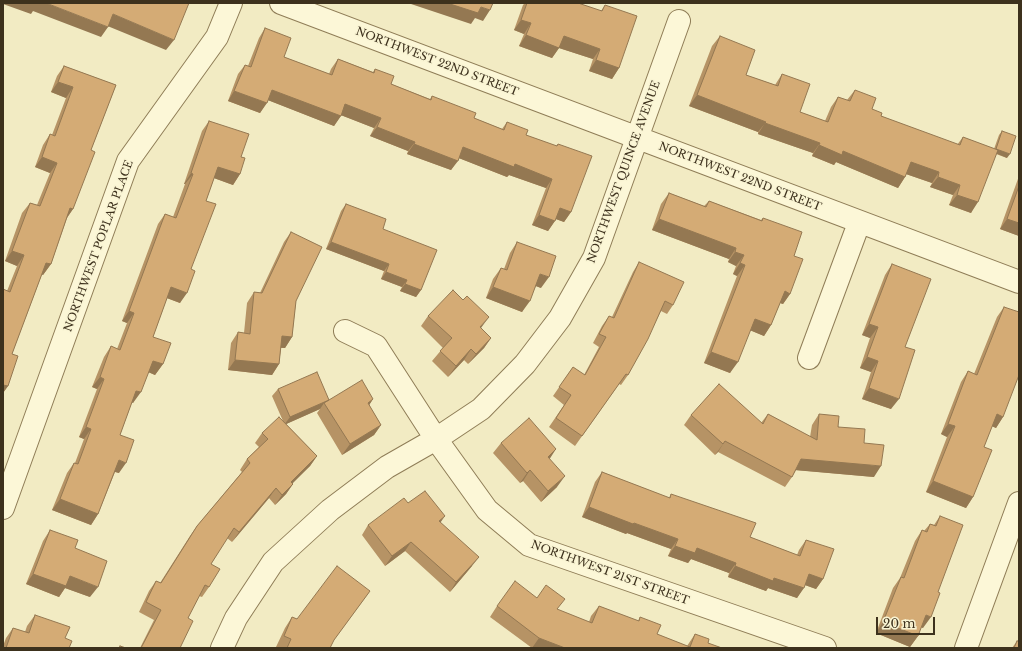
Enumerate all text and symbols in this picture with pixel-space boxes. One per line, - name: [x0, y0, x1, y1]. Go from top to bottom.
- street label: NORTHWEST 22ND STREET: [354, 25, 520, 99]
- street label: NORTHWEST QUINCE AVENUE: [585, 79, 663, 265]
- street label: NORTHWEST 22ND STREET: [657, 140, 823, 214]
- street label: NORTHWEST POPLAR PLACE: [62, 158, 136, 334]
- street label: NORTHWEST 21ST STREET: [529, 538, 691, 608]
- scale bar: [878, 609, 937, 635]
- text: 20 m: [883, 616, 915, 631]

